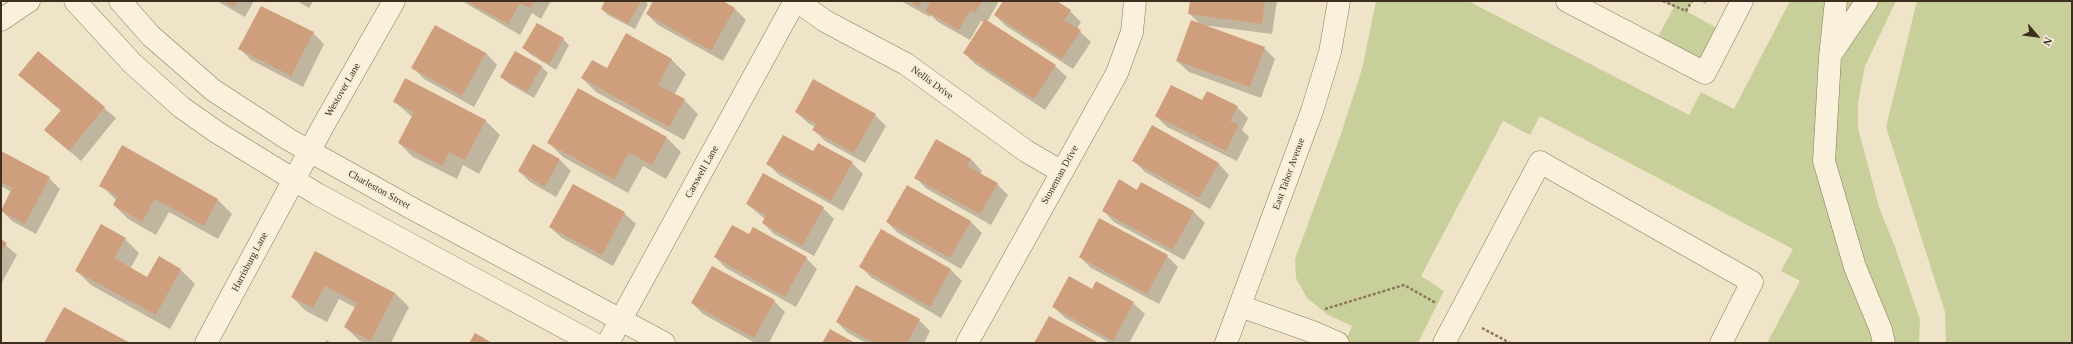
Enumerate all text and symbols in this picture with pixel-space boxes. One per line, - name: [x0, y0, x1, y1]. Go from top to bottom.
- north arrow: [2017, 16, 2057, 56]
- text: N: [2040, 35, 2055, 48]
- street label: Westover Lane: [323, 61, 363, 119]
- street label: Nellis Drive: [909, 64, 955, 102]
- street label: East Tabor Avenue: [1270, 136, 1308, 212]
- street label: Carswell Lane: [683, 144, 721, 200]
- street label: Stoneman Drive: [1039, 144, 1081, 206]
- street label: Charleston Street: [346, 168, 412, 212]
- street label: Harrisburg Lane: [229, 230, 271, 294]

